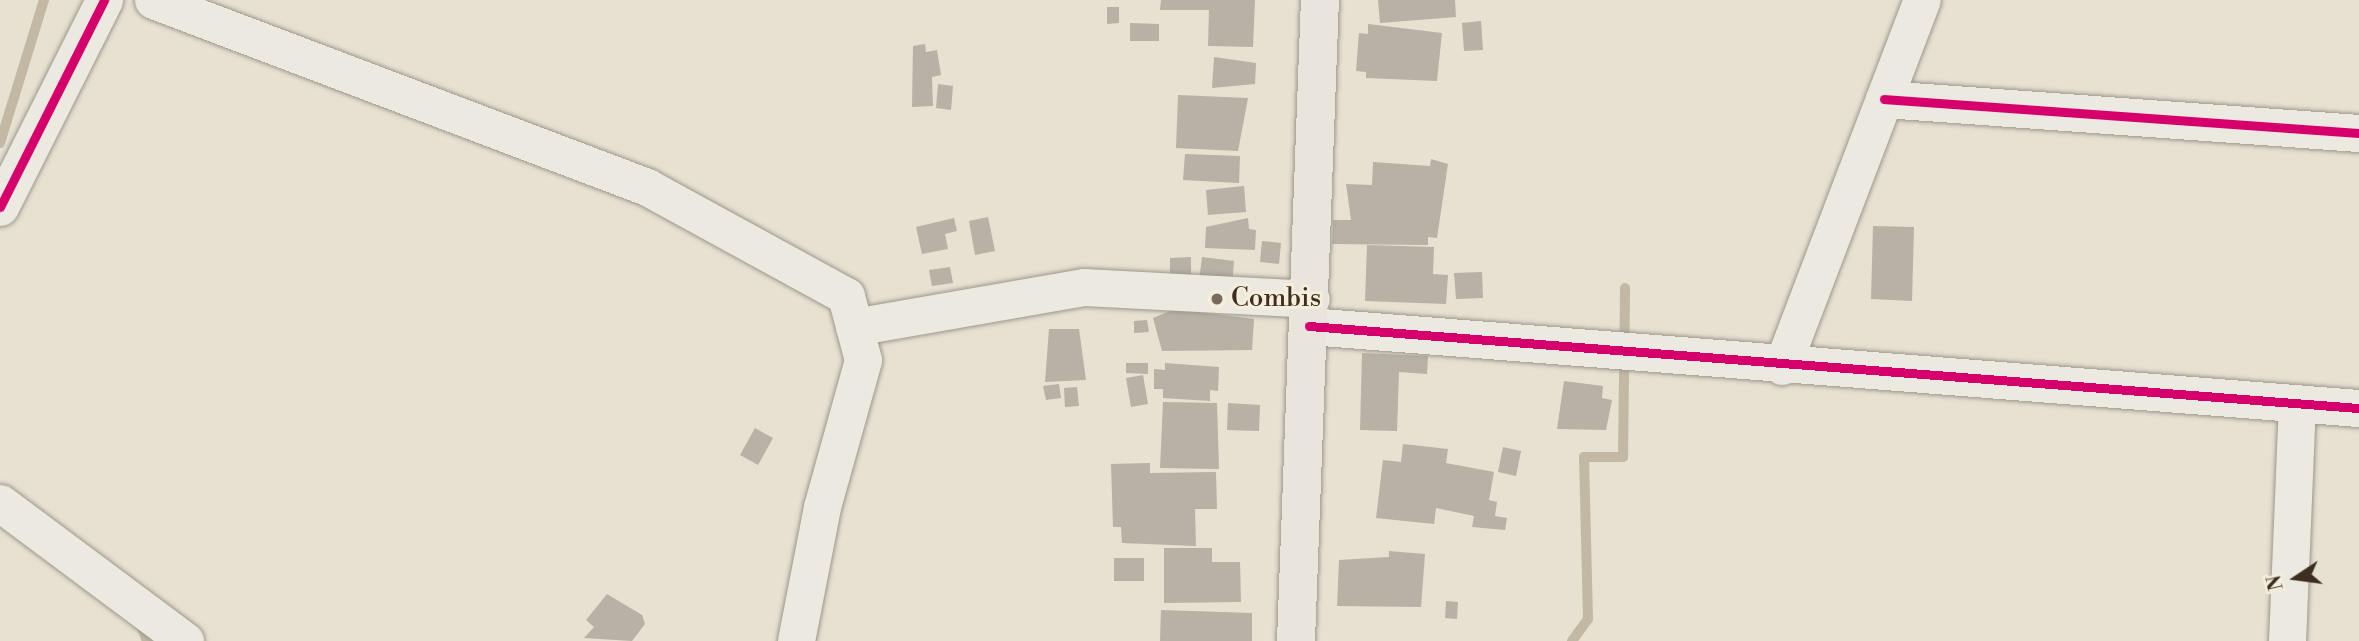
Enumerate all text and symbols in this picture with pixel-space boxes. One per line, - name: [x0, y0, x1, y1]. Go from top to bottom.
- place label: Combis: [1231, 283, 1321, 315]
- marker: Combis: [1209, 291, 1225, 307]
- north arrow: [2261, 543, 2331, 613]
- text: N: [2262, 573, 2289, 593]

